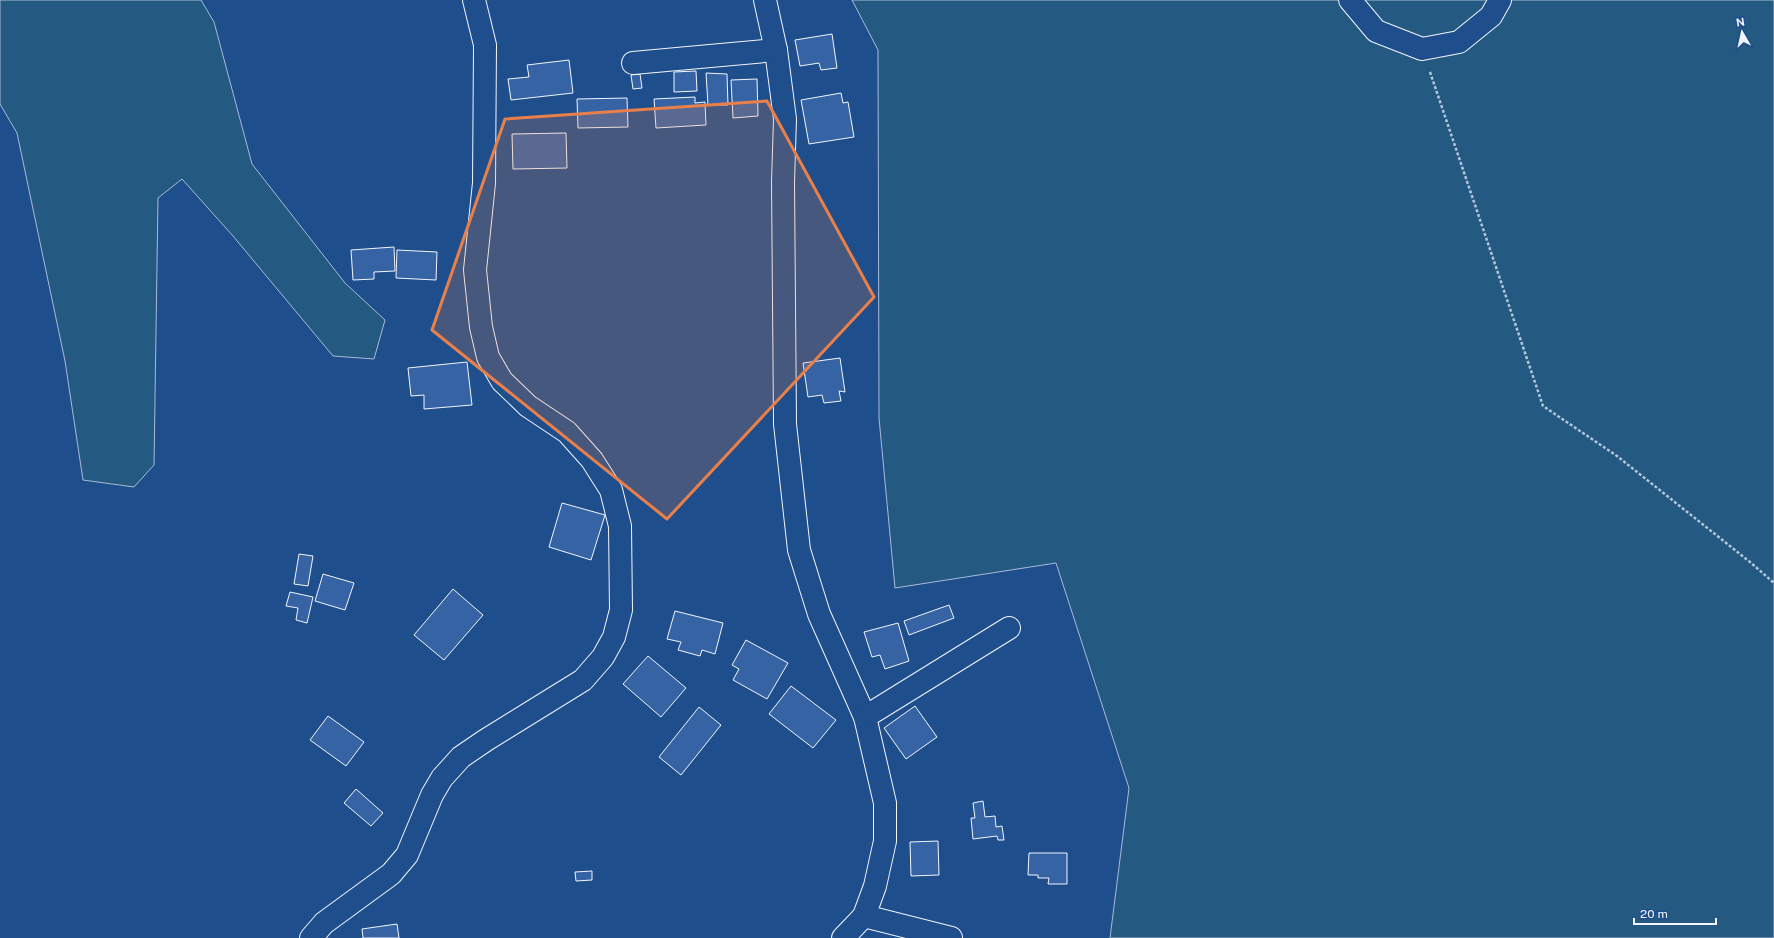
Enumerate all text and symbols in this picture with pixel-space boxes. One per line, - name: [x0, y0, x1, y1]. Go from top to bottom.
- north arrow: [1722, 12, 1762, 52]
- text: N: [1735, 16, 1746, 29]
- scale bar: [1634, 900, 1716, 926]
- text: 20 m: [1640, 907, 1668, 921]

